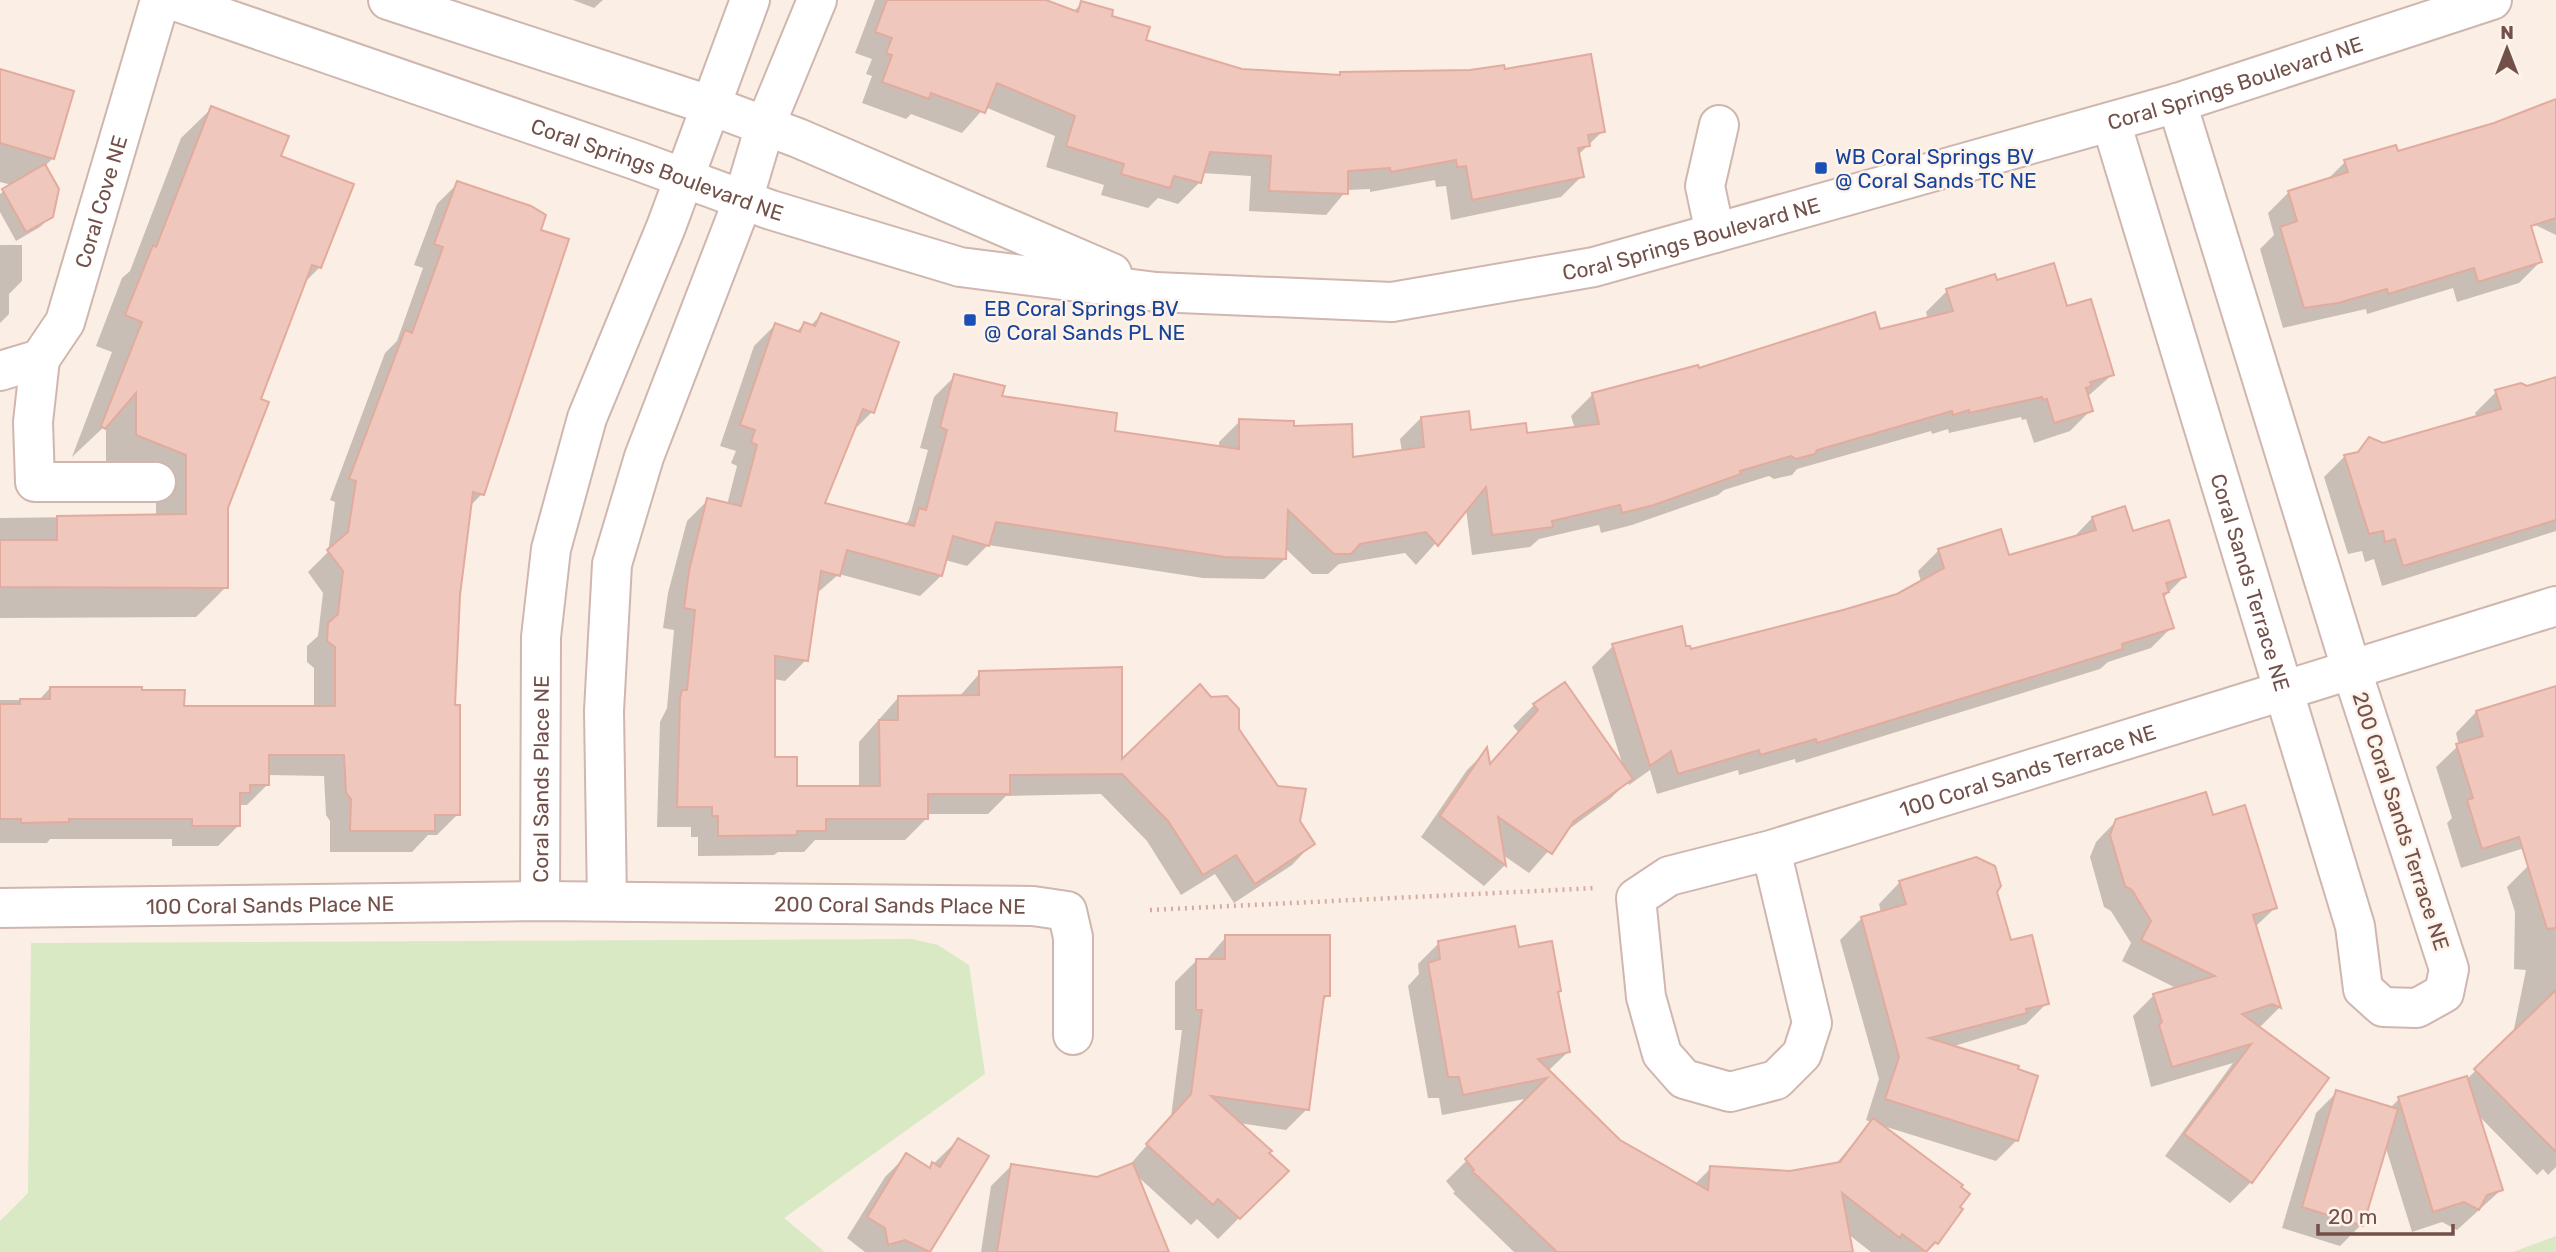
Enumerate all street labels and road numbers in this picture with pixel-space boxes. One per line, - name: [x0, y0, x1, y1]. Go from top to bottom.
- street label: Coral Springs Boulevard NE: [2104, 31, 2366, 134]
- street label: Coral Springs Boulevard NE: [528, 113, 787, 226]
- street label: Coral Cove NE: [69, 132, 132, 271]
- street label: Coral Springs Boulevard NE: [1560, 192, 1823, 285]
- street label: Coral Sands Terrace NE: [2206, 470, 2295, 694]
- street label: Coral Sands Place NE: [528, 675, 553, 883]
- street label: 200 Coral Sands Terrace NE: [2347, 689, 2455, 953]
- street label: 100 Coral Sands Terrace NE: [1896, 719, 2159, 822]
- street label: 100 Coral Sands Place NE: [146, 890, 394, 919]
- street label: 200 Coral Sands Place NE: [774, 891, 1026, 918]

